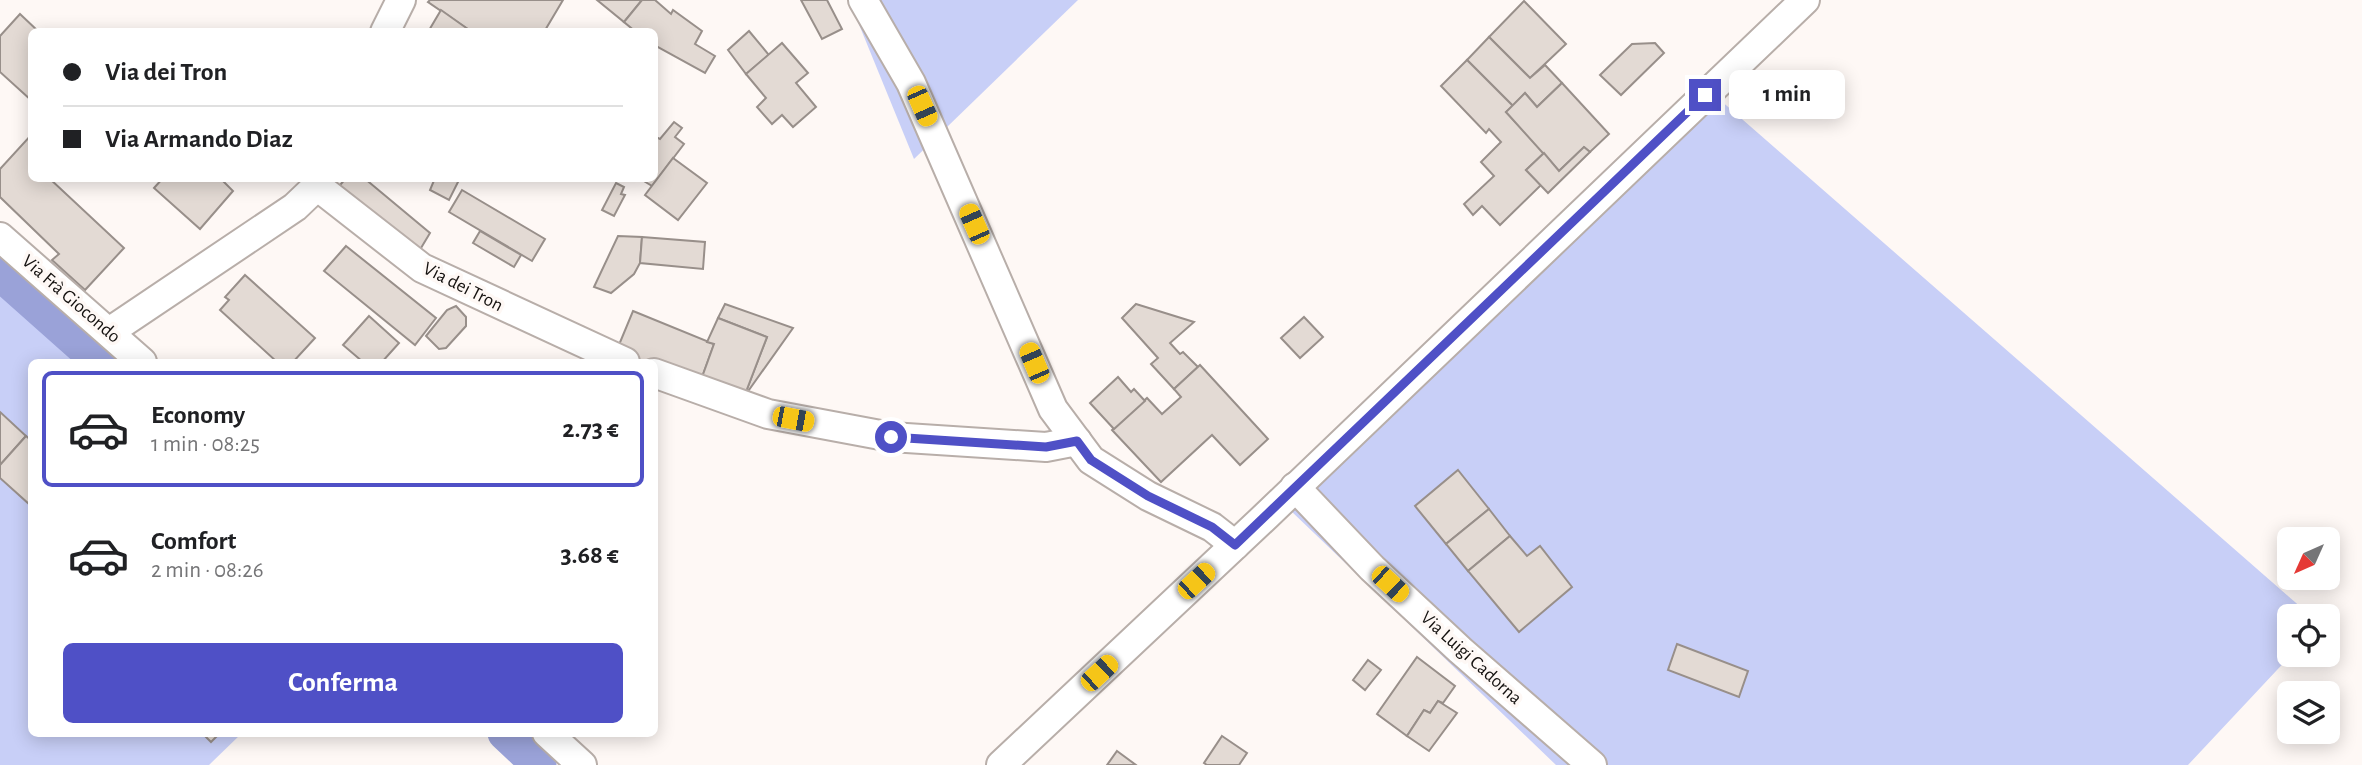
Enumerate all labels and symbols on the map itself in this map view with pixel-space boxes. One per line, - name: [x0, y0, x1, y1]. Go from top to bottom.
- callout: 1 min: [1730, 70, 1845, 119]
- route end: [1689, 79, 1721, 111]
- car: [904, 83, 941, 129]
- car: [956, 201, 993, 247]
- street label: Via Frà Giocondo: [18, 251, 124, 347]
- street label: Via dei Tron: [420, 259, 506, 315]
- car: [1017, 340, 1052, 386]
- car: [771, 405, 816, 433]
- route start: [875, 421, 907, 453]
- north arrow: [2277, 527, 2340, 590]
- car: [1174, 559, 1219, 603]
- car: [1368, 562, 1413, 606]
- street label: Via Luigi Cadorna: [1417, 608, 1525, 708]
- car: [1077, 651, 1122, 695]

